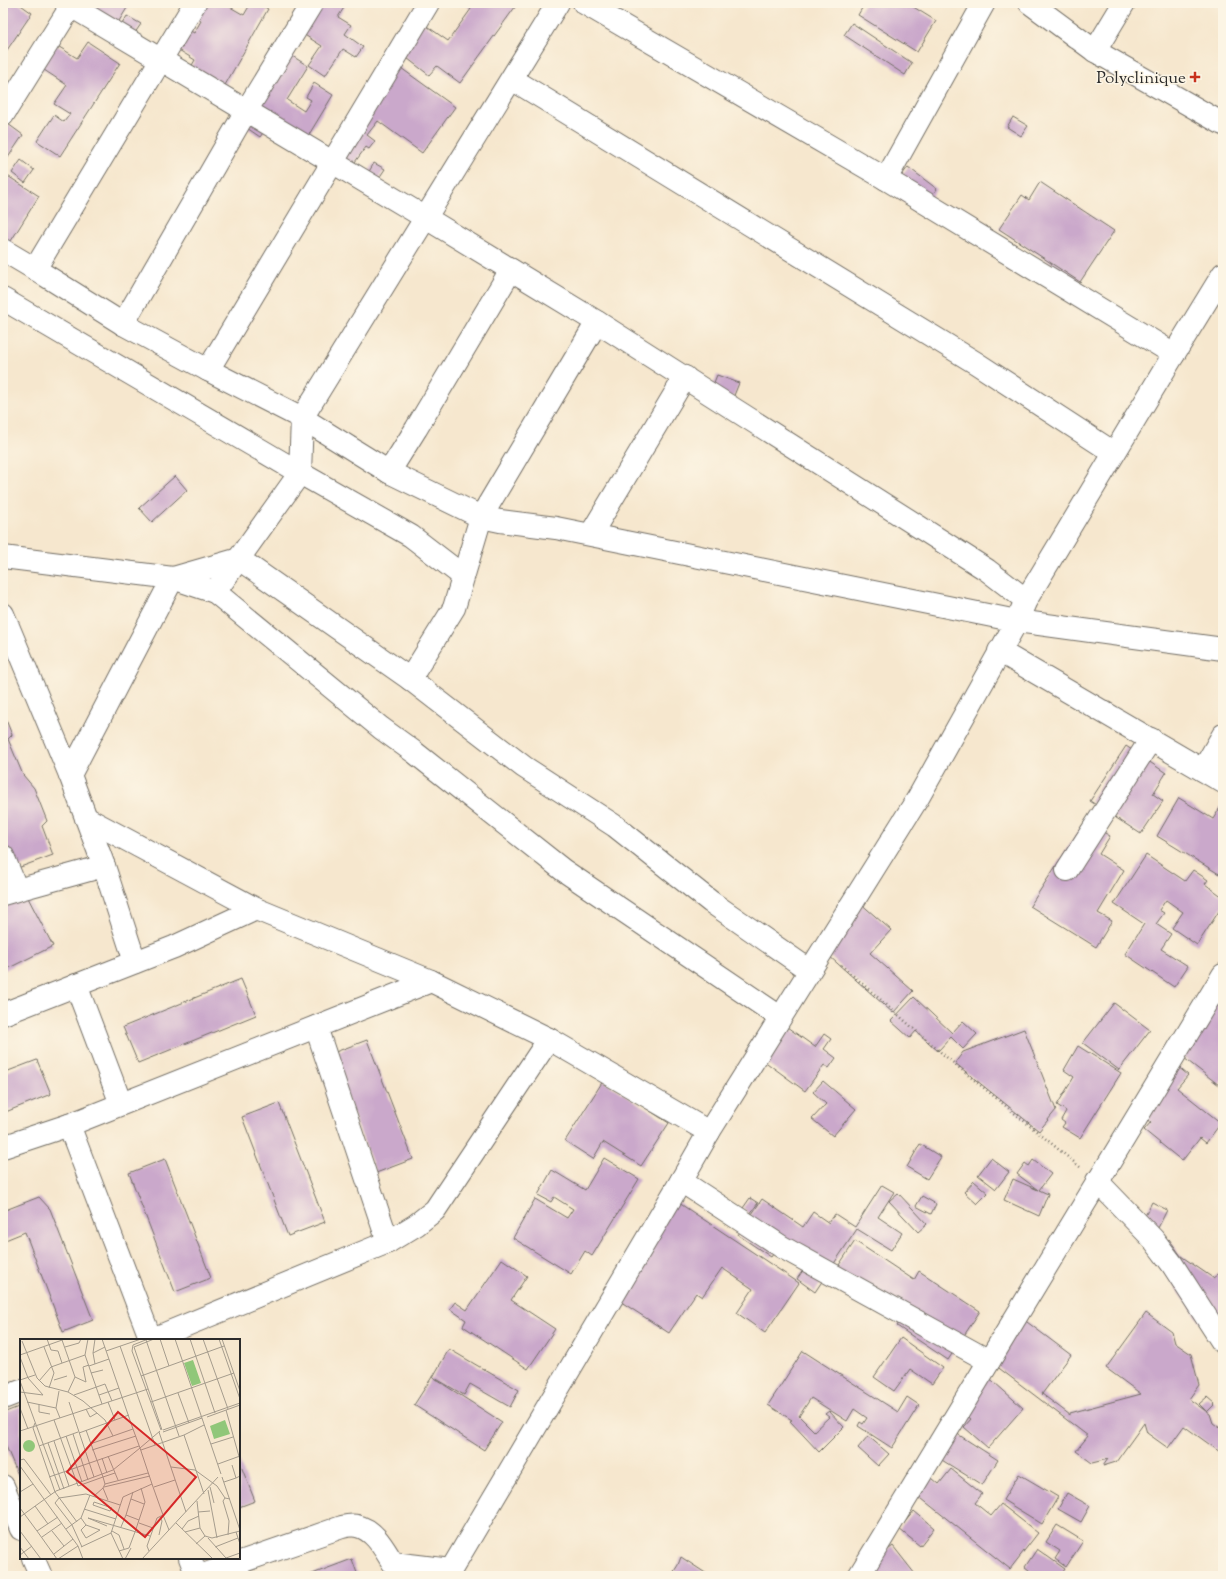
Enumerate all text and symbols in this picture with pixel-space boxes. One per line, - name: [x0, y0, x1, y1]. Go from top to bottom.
- place label: Polyclinique: [1096, 67, 1186, 91]
- marker: Polyclinique: [1189, 71, 1201, 83]
- inset map: [20, 1339, 240, 1559]

